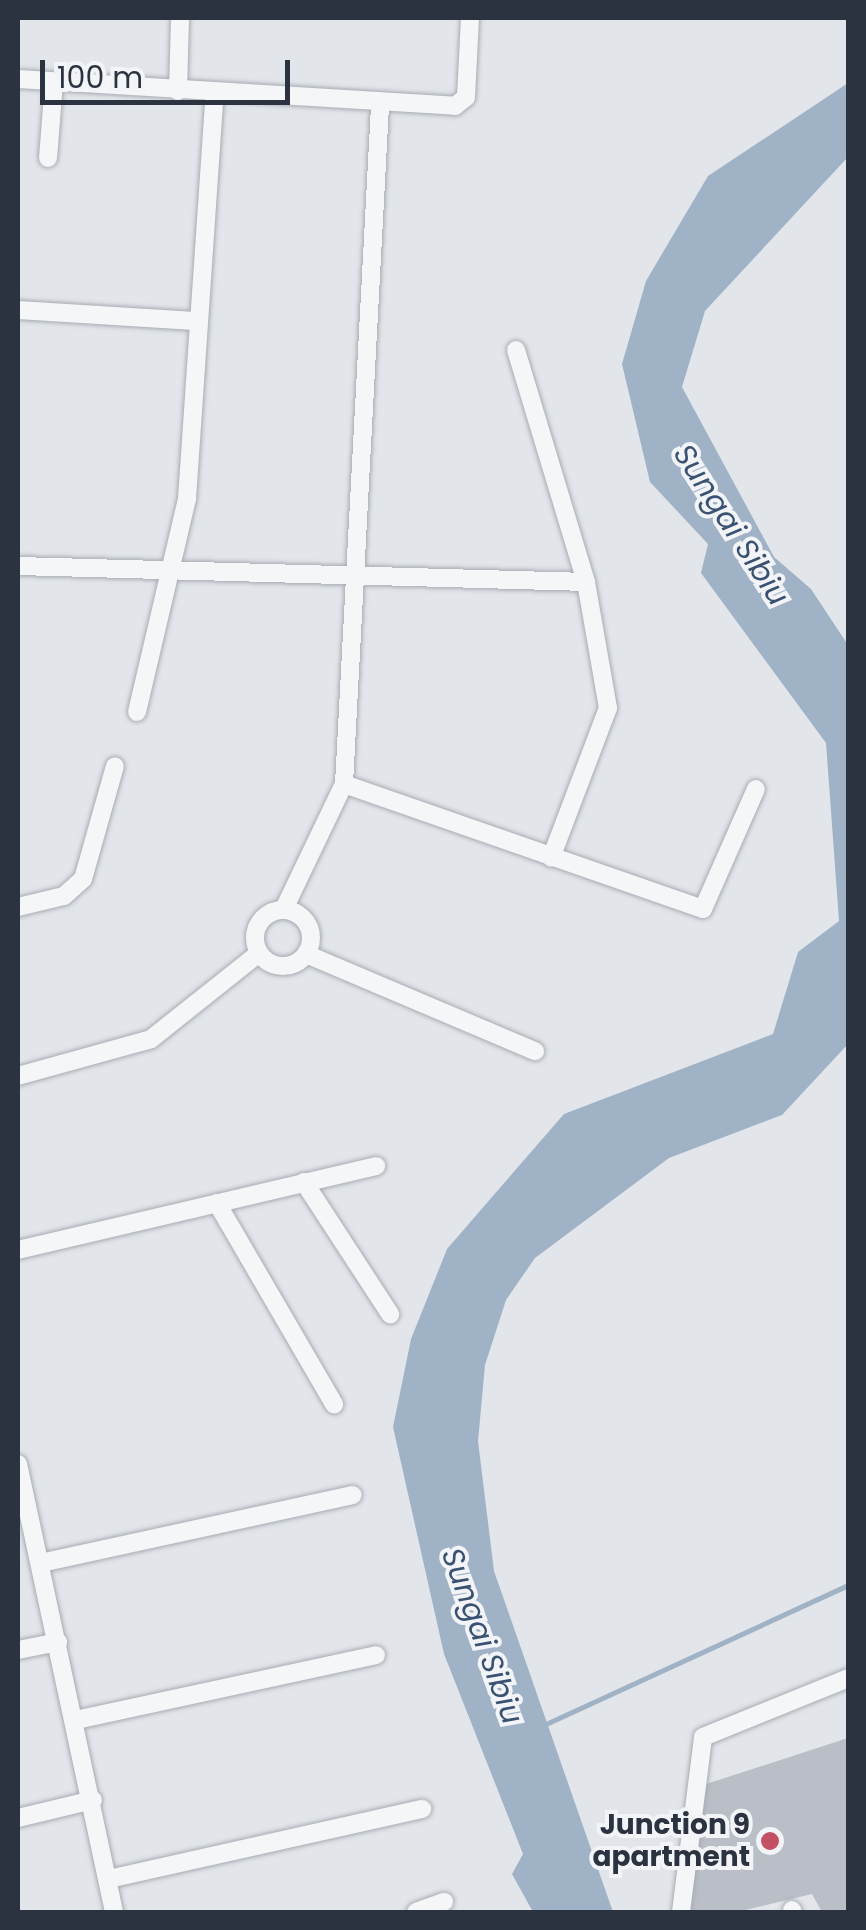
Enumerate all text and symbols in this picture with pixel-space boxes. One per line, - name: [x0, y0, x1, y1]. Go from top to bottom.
- scale bar: [45, 40, 295, 102]
- text: 100 m: [57, 56, 143, 99]
- water label: Sungai Sibiu: [666, 438, 796, 612]
- water label: Sungai Sibiu: [434, 1543, 530, 1729]
- place label: Junction 9 apartment: [592, 1808, 750, 1874]
- marker: Junction 9 apartment: [759, 1830, 781, 1852]

